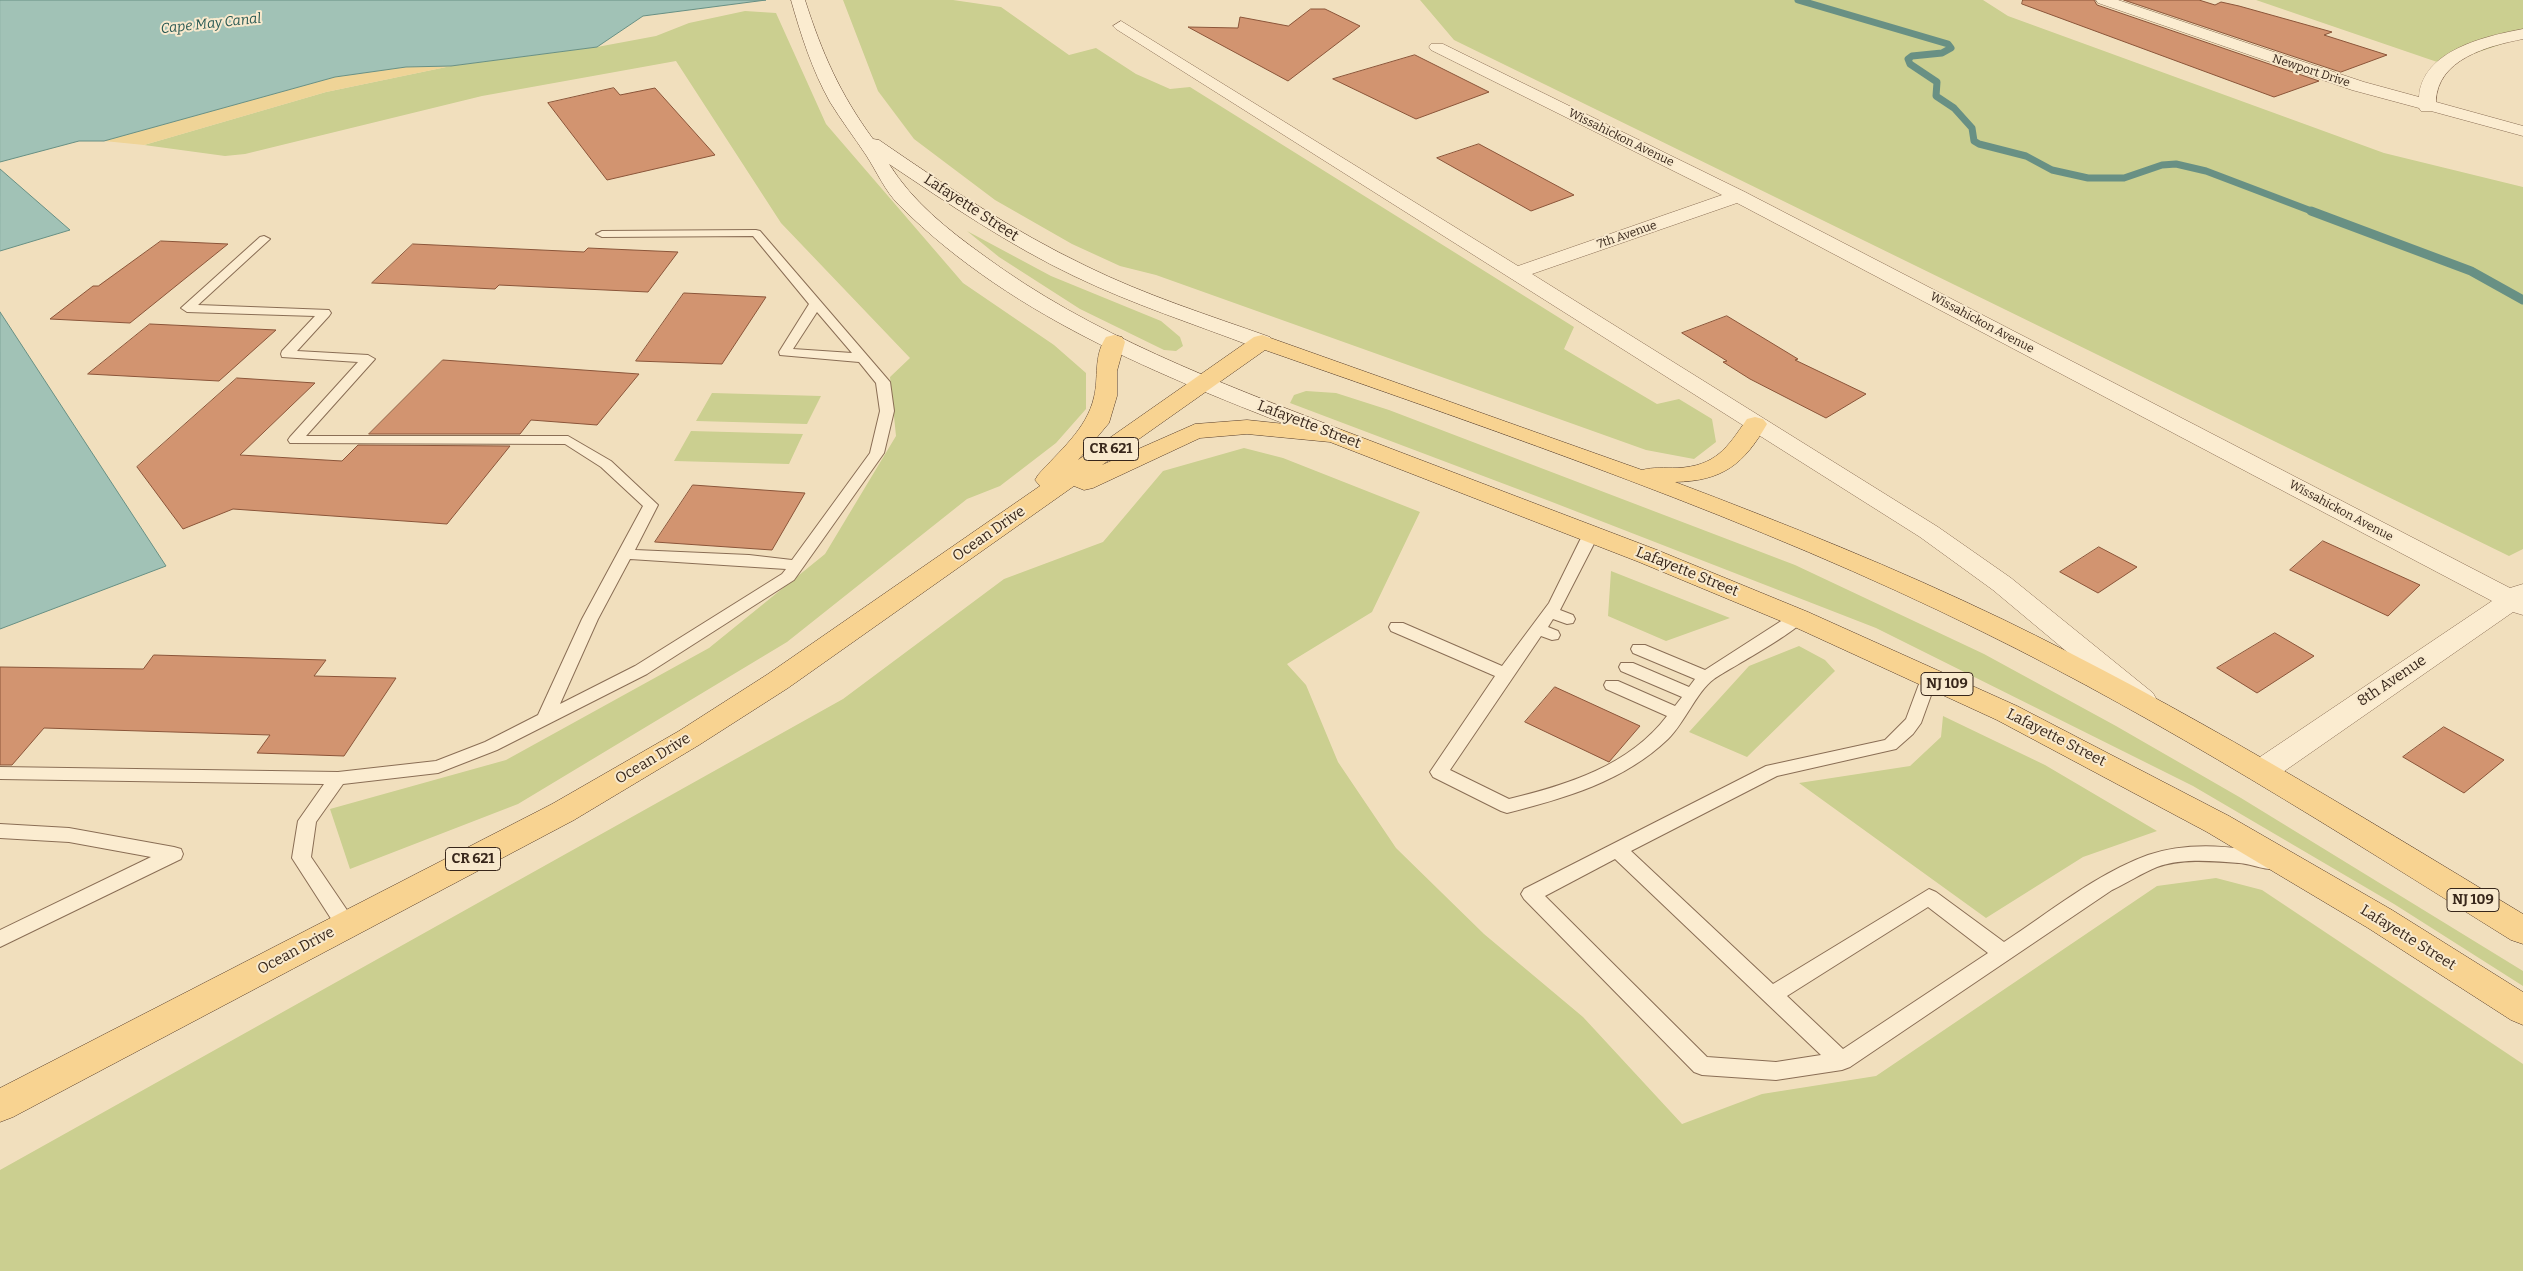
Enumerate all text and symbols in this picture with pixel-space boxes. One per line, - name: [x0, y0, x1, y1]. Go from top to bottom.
- water label: Cape May Canal: [160, 10, 262, 38]
- street label: Newport Drive: [2270, 52, 2352, 90]
- street label: Wissahickon Avenue: [1566, 106, 1676, 170]
- street label: Lafayette Street: [920, 171, 1022, 245]
- street label: 7th Avenue: [1595, 218, 1659, 252]
- street label: Wissahickon Avenue: [1927, 289, 2037, 357]
- street label: Lafayette Street: [1255, 397, 1363, 453]
- road number: CR 621: [1084, 438, 1138, 460]
- street label: Wissahickon Avenue: [2286, 477, 2396, 545]
- street label: Ocean Drive: [949, 502, 1029, 566]
- street label: Lafayette Street: [1633, 543, 1741, 601]
- street label: 8th Avenue: [2354, 651, 2430, 711]
- road number: NJ 109: [1921, 672, 1973, 696]
- street label: Lafayette Street: [2003, 705, 2109, 771]
- street label: Ocean Drive: [612, 730, 694, 788]
- road number: CR 621: [446, 848, 500, 871]
- road number: NJ 109: [2447, 888, 2499, 912]
- street label: Lafayette Street: [2357, 901, 2459, 975]
- street label: Ocean Drive: [255, 923, 337, 979]

